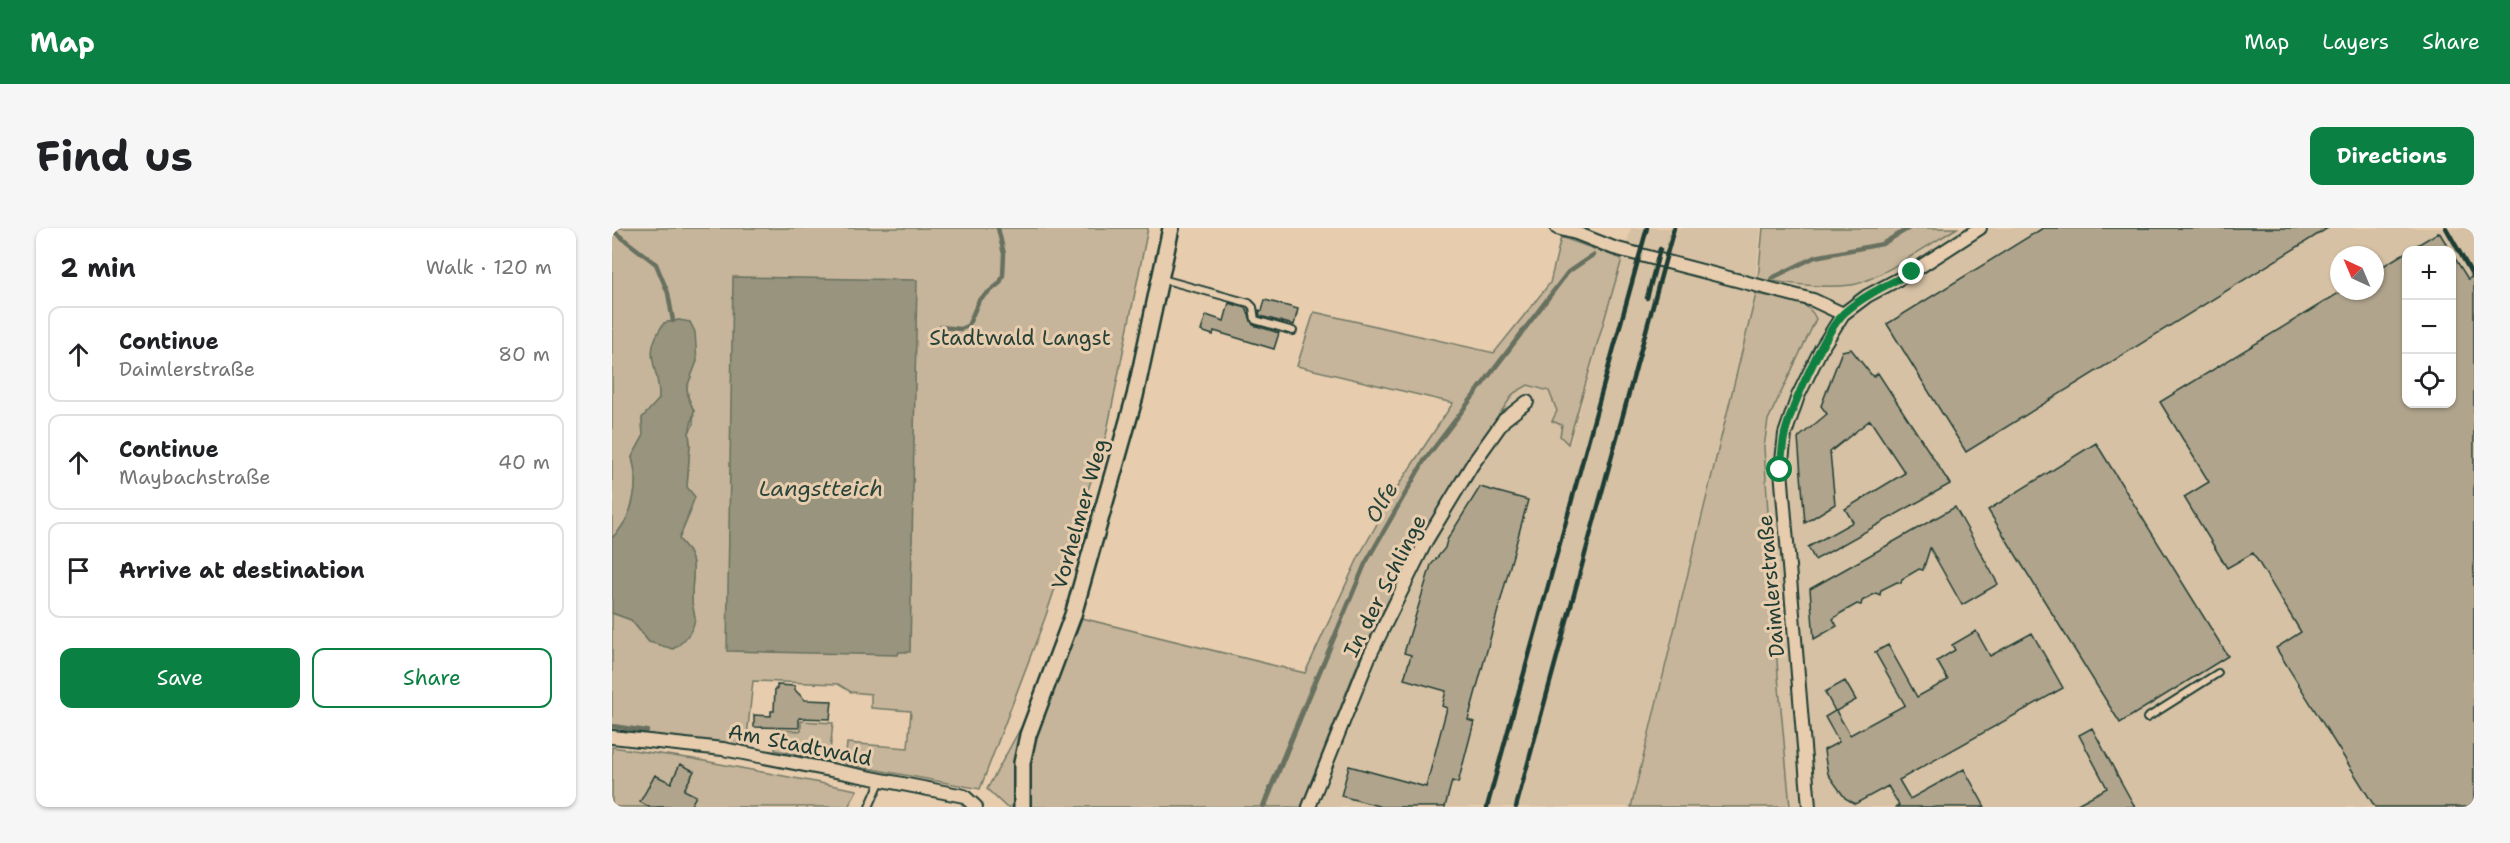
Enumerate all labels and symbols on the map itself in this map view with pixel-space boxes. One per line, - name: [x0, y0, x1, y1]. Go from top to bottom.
- north arrow: [2330, 246, 2384, 300]
- route end: [1898, 258, 1924, 284]
- park label: Stadtwald Langst: [929, 324, 1111, 352]
- street label: Vorhelmer Weg: [1045, 435, 1115, 593]
- route start: [1766, 456, 1792, 482]
- water label: Langstteich: [759, 474, 883, 503]
- water label: Olfe: [1358, 477, 1405, 528]
- street label: In der Schlinge: [1337, 510, 1433, 662]
- street label: Daimlerstraße: [1751, 514, 1791, 658]
- street label: Am Stadtwald: [726, 717, 874, 773]

